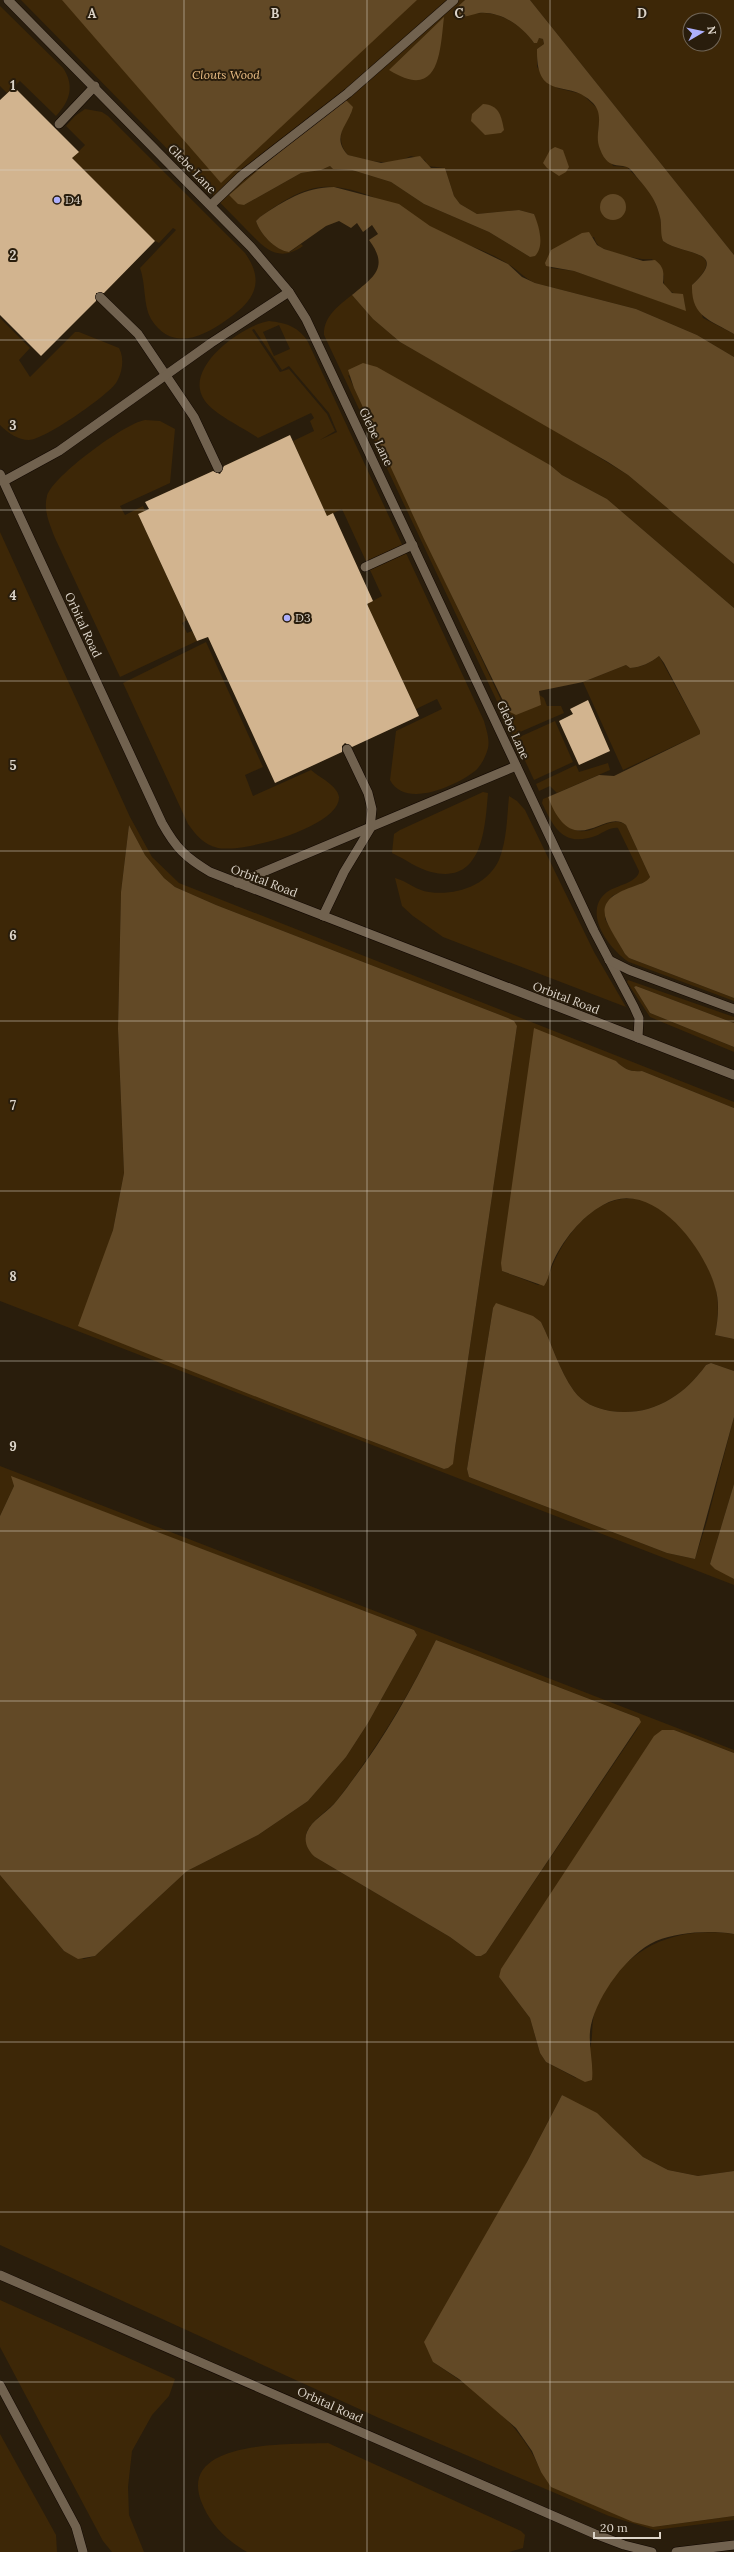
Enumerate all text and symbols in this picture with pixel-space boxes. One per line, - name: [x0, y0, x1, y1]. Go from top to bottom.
- text: A: [88, 5, 97, 22]
- text: B: [271, 5, 280, 22]
- text: C: [455, 5, 464, 22]
- text: D: [637, 5, 647, 22]
- north arrow: [682, 12, 722, 52]
- text: N: [704, 25, 720, 36]
- park label: Clouts Wood: [192, 67, 260, 82]
- text: 1: [10, 77, 16, 94]
- street label: Glebe Lane: [165, 141, 220, 197]
- place label: D4: [65, 192, 81, 207]
- marker: D4: [52, 195, 62, 205]
- text: 2: [10, 247, 17, 264]
- street label: Glebe Lane: [356, 405, 397, 469]
- text: 3: [9, 417, 17, 434]
- text: 4: [9, 587, 17, 604]
- street label: Orbital Road: [62, 590, 105, 660]
- place label: D3: [295, 610, 311, 625]
- marker: D3: [282, 613, 292, 623]
- street label: Glebe Lane: [494, 698, 533, 762]
- text: 5: [9, 757, 17, 774]
- street label: Orbital Road: [229, 861, 300, 900]
- text: 6: [9, 927, 17, 944]
- street label: Orbital Road: [531, 978, 602, 1017]
- text: 7: [10, 1097, 16, 1114]
- text: 8: [9, 1268, 17, 1285]
- text: 9: [9, 1438, 17, 1455]
- street label: Orbital Road: [295, 2383, 365, 2426]
- scale bar: [594, 2514, 660, 2540]
- text: 20 m: [600, 2520, 628, 2535]

